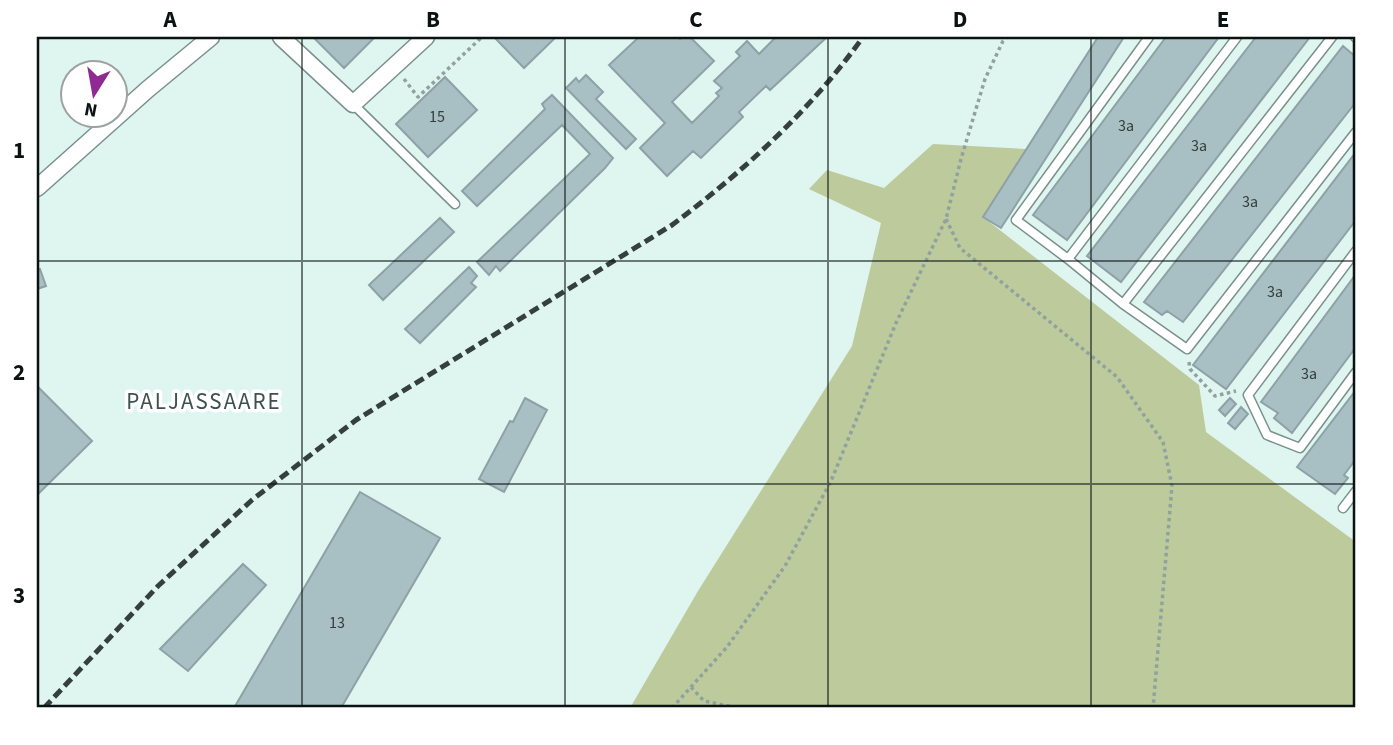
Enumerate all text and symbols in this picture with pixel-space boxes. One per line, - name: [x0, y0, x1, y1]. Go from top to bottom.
- text: A: [162, 3, 177, 36]
- text: B: [426, 3, 440, 36]
- text: C: [689, 3, 703, 36]
- text: D: [953, 3, 967, 36]
- text: E: [1217, 3, 1229, 36]
- north arrow: [60, 60, 130, 130]
- text: N: [82, 95, 100, 124]
- house number: 15: [429, 106, 445, 128]
- house number: 3a: [1118, 115, 1134, 137]
- text: 1: [13, 134, 25, 167]
- house number: 3a: [1191, 135, 1207, 157]
- house number: 3a: [1242, 191, 1258, 213]
- house number: 3a: [1267, 281, 1283, 303]
- text: 2: [13, 356, 25, 389]
- house number: 3a: [1301, 363, 1317, 385]
- district label: PALJASSAARE: [126, 385, 282, 418]
- text: 3: [13, 579, 25, 612]
- house number: 13: [329, 612, 345, 634]

